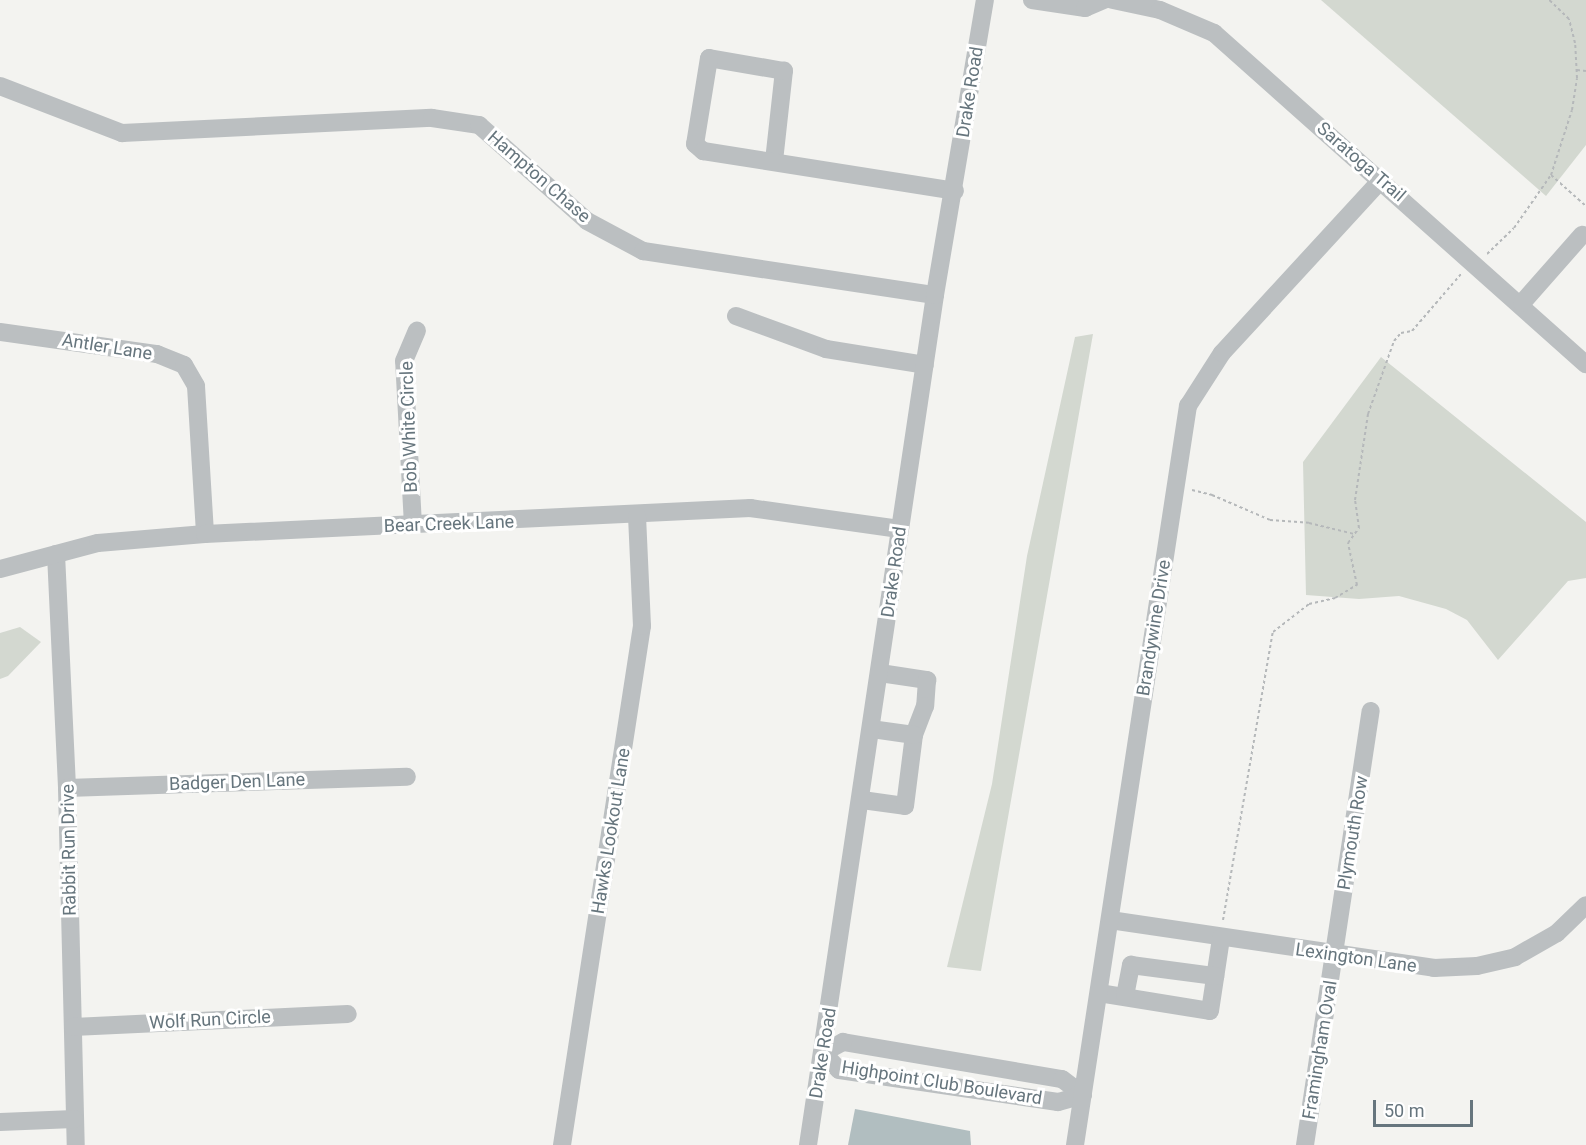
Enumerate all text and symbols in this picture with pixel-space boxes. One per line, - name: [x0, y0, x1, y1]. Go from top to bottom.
- street label: Drake Road: [952, 45, 988, 139]
- street label: Saratoga Trail: [1312, 118, 1410, 206]
- street label: Hampton Chase: [483, 126, 595, 228]
- street label: Antler Lane: [60, 329, 154, 365]
- street label: Bob White Circle: [396, 361, 422, 493]
- street label: Bear Creek Lane: [383, 511, 515, 537]
- street label: Drake Road: [877, 525, 911, 619]
- street label: Brandywine Drive: [1133, 558, 1175, 698]
- street label: Hawks Lookout Lane: [587, 746, 635, 916]
- street label: Badger Den Lane: [169, 769, 305, 795]
- street label: Plymouth Row: [1333, 774, 1373, 892]
- street label: Rabbit Run Drive: [57, 784, 81, 916]
- street label: Lexington Lane: [1294, 939, 1418, 977]
- street label: Framingham Oval: [1298, 979, 1342, 1121]
- street label: Wolf Run Circle: [149, 1006, 271, 1034]
- street label: Drake Road: [805, 1006, 841, 1100]
- street label: Highpoint Club Boulevard: [840, 1056, 1044, 1110]
- scale bar: [1376, 1088, 1476, 1126]
- text: 50 m: [1384, 1100, 1424, 1121]

